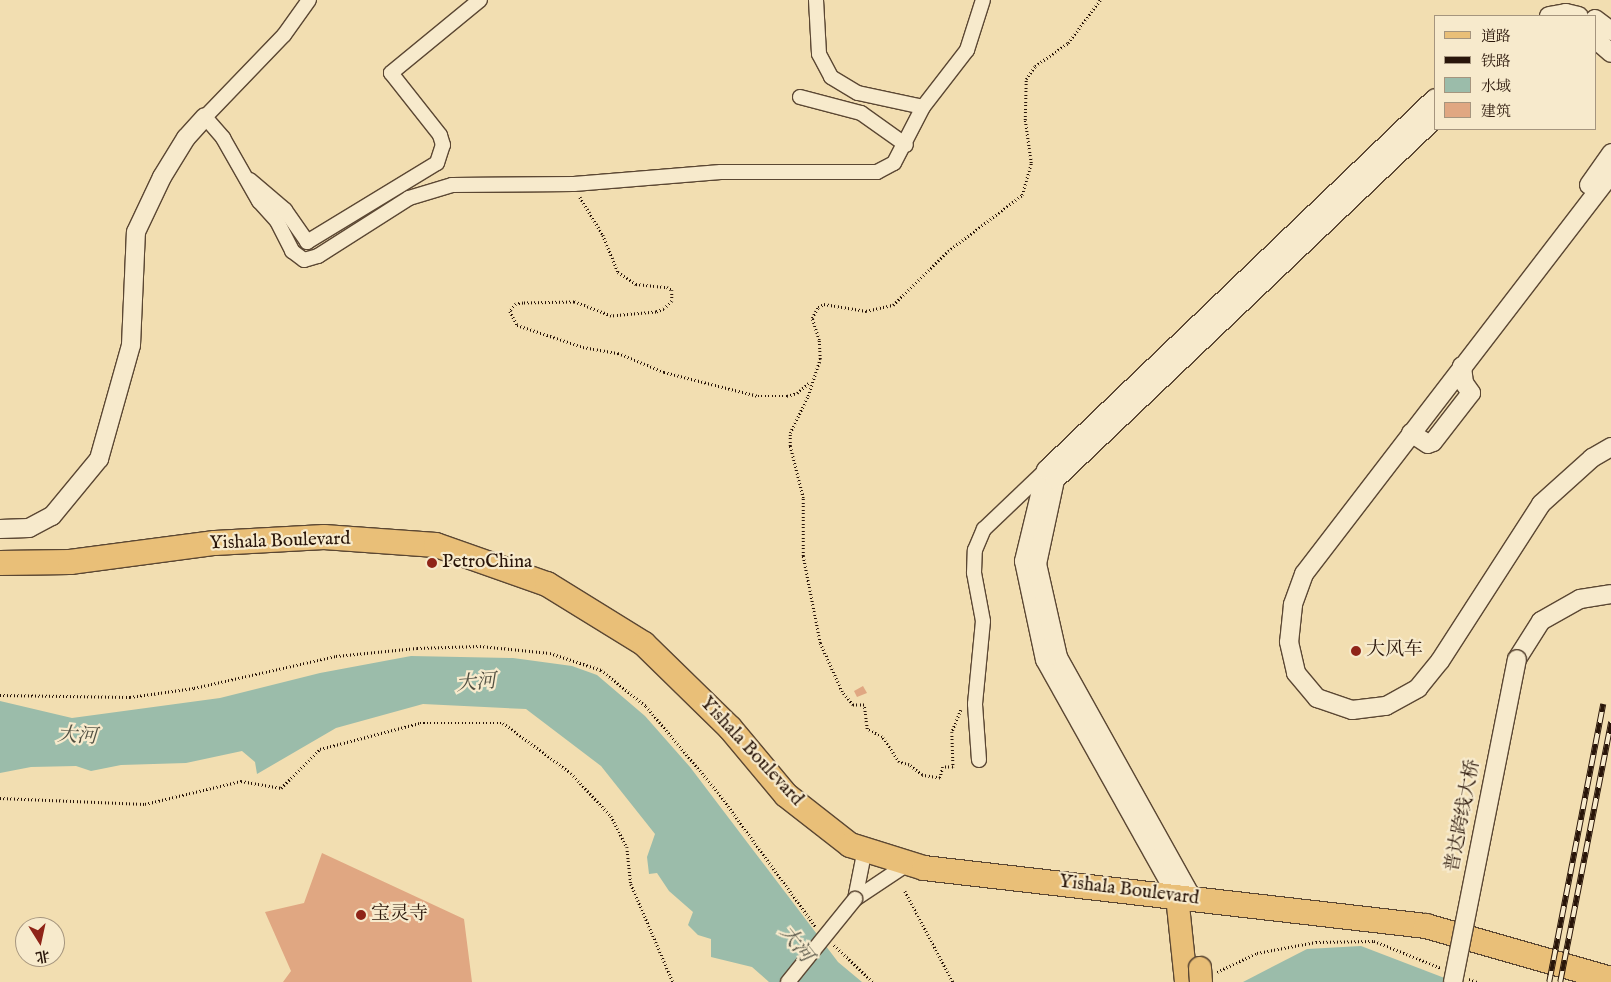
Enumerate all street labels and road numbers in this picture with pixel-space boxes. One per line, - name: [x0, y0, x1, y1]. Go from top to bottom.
- street label: Yishala Boulevard: [209, 528, 351, 556]
- street label: Yishala Boulevard: [695, 693, 807, 811]
- street label: 普达跨线大桥: [1442, 758, 1486, 874]
- street label: Yishala Boulevard: [1058, 871, 1200, 911]

